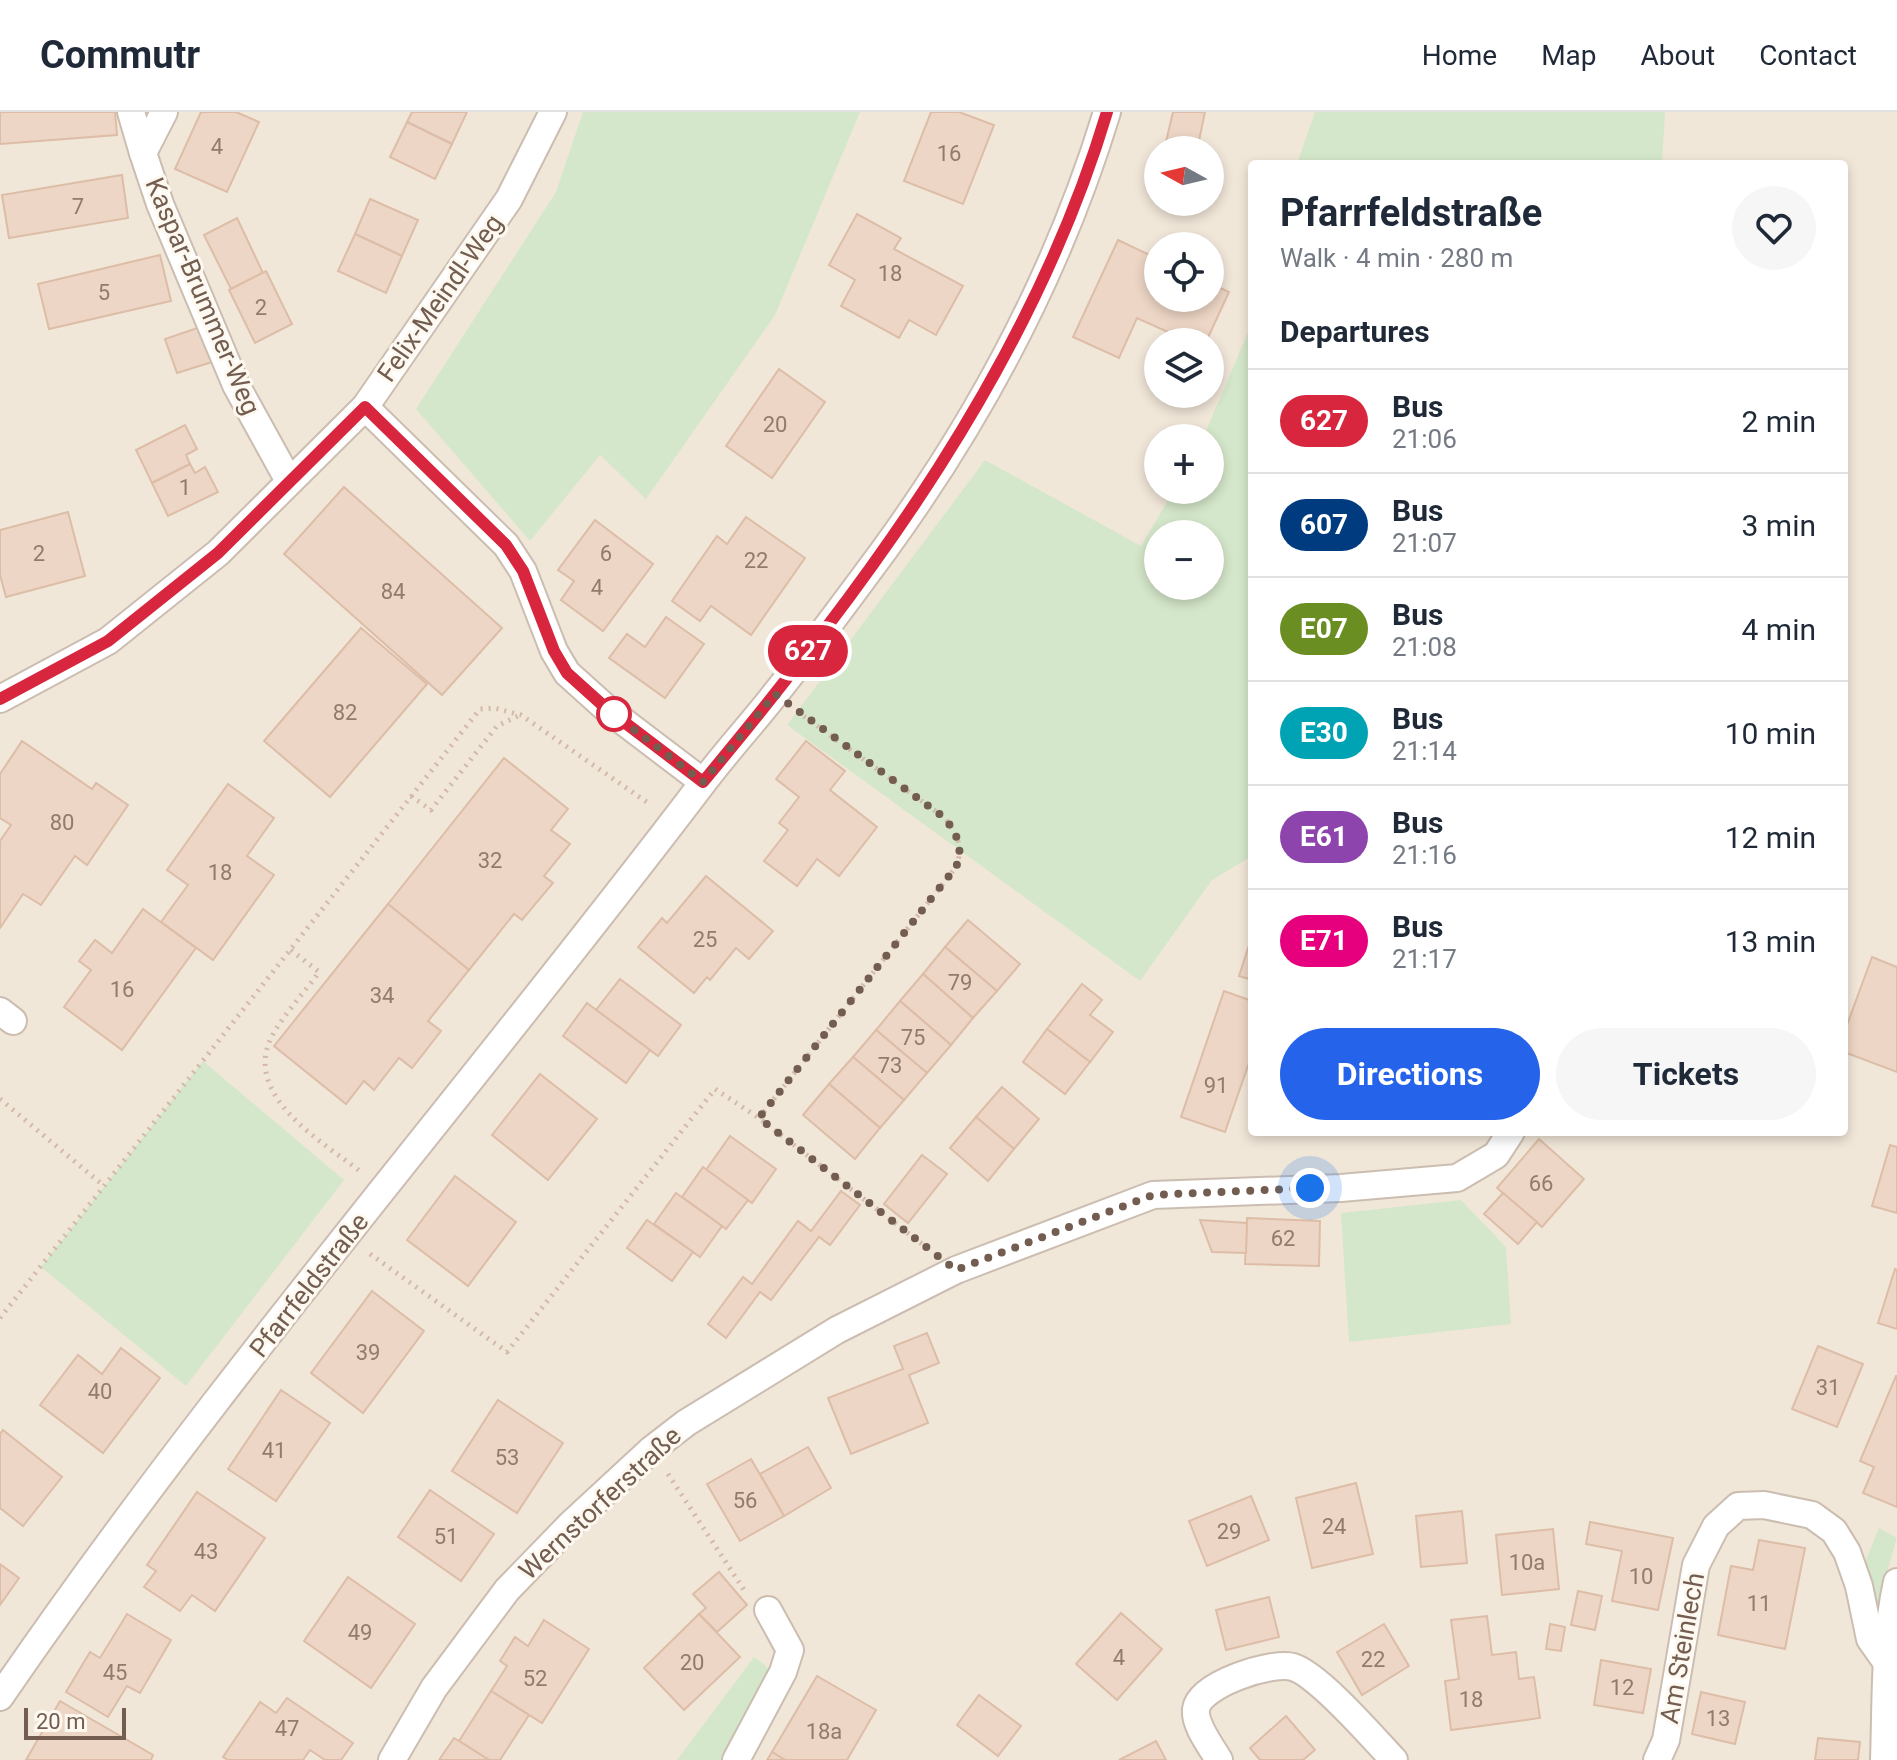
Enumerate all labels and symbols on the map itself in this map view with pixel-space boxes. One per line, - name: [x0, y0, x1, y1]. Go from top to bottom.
- house number: 4: [211, 134, 223, 159]
- north arrow: [1144, 136, 1224, 216]
- house number: 16: [937, 141, 961, 166]
- street label: Kaspar-Brummer-Weg: [139, 173, 267, 419]
- house number: 7: [72, 194, 84, 219]
- street label: Felix-Meindl-Weg: [371, 209, 509, 387]
- house number: 18: [878, 261, 902, 286]
- house number: 5: [98, 280, 110, 305]
- house number: 2: [255, 295, 267, 320]
- house number: 20: [763, 412, 787, 437]
- house number: 1: [179, 475, 191, 500]
- house number: 2: [33, 541, 45, 566]
- house number: 6: [600, 541, 612, 566]
- house number: 22: [744, 548, 768, 573]
- house number: 4: [591, 575, 603, 600]
- house number: 84: [381, 579, 405, 604]
- line badge: 627: [762, 625, 854, 677]
- unlabelled marker: [597, 697, 631, 731]
- house number: 82: [333, 700, 357, 725]
- house number: 80: [50, 810, 74, 835]
- house number: 32: [478, 848, 502, 873]
- house number: 18: [208, 860, 232, 885]
- house number: 25: [693, 927, 717, 952]
- house number: 79: [948, 970, 972, 995]
- house number: 16: [110, 977, 134, 1002]
- house number: 34: [370, 983, 394, 1008]
- house number: 75: [901, 1025, 925, 1050]
- house number: 73: [878, 1053, 902, 1078]
- house number: 91: [1204, 1073, 1228, 1098]
- your location: [1290, 1168, 1330, 1208]
- house number: 66: [1529, 1171, 1553, 1196]
- street label: Pfarrfeldstraße: [243, 1207, 375, 1363]
- house number: 62: [1271, 1226, 1295, 1251]
- house number: 39: [356, 1340, 380, 1365]
- house number: 31: [1816, 1375, 1840, 1400]
- house number: 40: [88, 1379, 112, 1404]
- street label: Wernstorferstraße: [513, 1420, 687, 1586]
- house number: 41: [262, 1438, 286, 1463]
- house number: 53: [495, 1445, 519, 1470]
- house number: 56: [733, 1488, 757, 1513]
- house number: 24: [1322, 1514, 1346, 1539]
- house number: 29: [1217, 1519, 1241, 1544]
- house number: 51: [434, 1524, 458, 1549]
- house number: 43: [194, 1539, 218, 1564]
- house number: 10a: [1509, 1550, 1545, 1575]
- house number: 10: [1629, 1564, 1653, 1589]
- street label: Am Steinlech: [1654, 1570, 1710, 1726]
- house number: 11: [1747, 1591, 1771, 1616]
- house number: 49: [348, 1620, 372, 1645]
- house number: 4: [1113, 1645, 1125, 1670]
- house number: 22: [1361, 1647, 1385, 1672]
- house number: 20: [680, 1650, 704, 1675]
- house number: 45: [103, 1660, 127, 1685]
- house number: 52: [523, 1666, 547, 1691]
- house number: 12: [1610, 1675, 1634, 1700]
- house number: 18: [1459, 1687, 1483, 1712]
- scale bar: [24, 1704, 126, 1740]
- house number: 13: [1706, 1706, 1730, 1731]
- house number: 47: [275, 1716, 299, 1741]
- house number: 18a: [806, 1719, 842, 1744]

